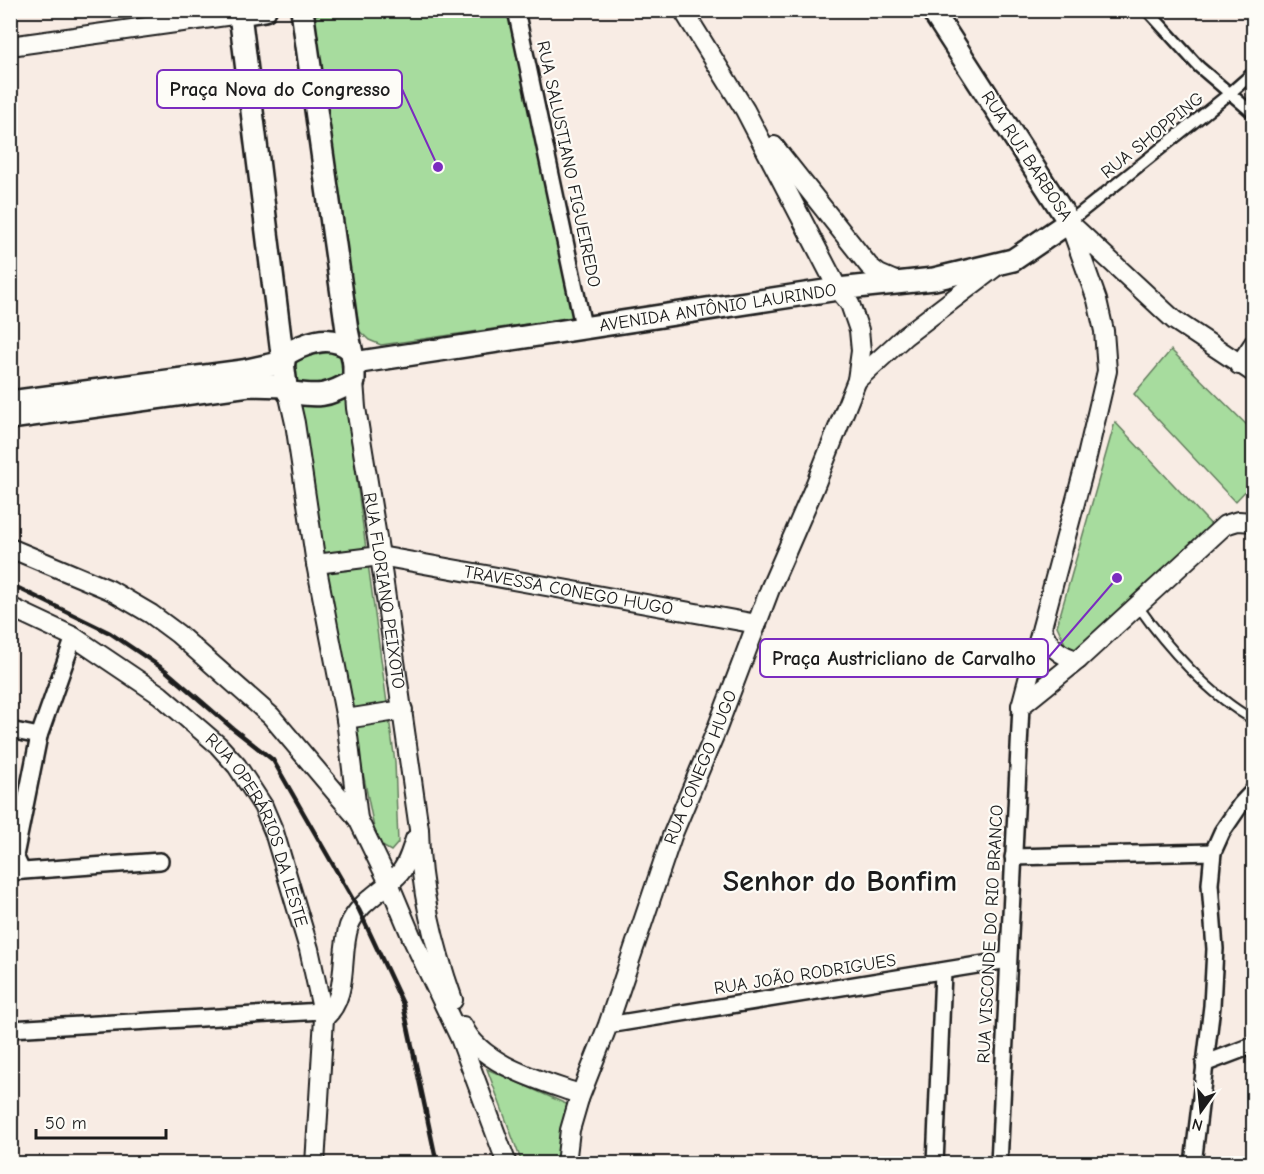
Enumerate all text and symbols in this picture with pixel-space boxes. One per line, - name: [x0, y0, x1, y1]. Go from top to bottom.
- street label: RUA SALUSTIANO FIGUEIREDO: [532, 39, 605, 289]
- callout: Praça Nova do Congresso: [157, 70, 402, 108]
- text: Praça Nova do Congresso: [170, 78, 390, 101]
- street label: RUA RUI BARBOSA: [977, 87, 1077, 225]
- street label: RUA SHOPPING: [1097, 88, 1208, 183]
- street label: AVENIDA ANTÔNIO LAURINDO: [598, 279, 838, 336]
- street label: RUA FLORIANO PEIXOTO: [359, 491, 409, 690]
- street label: TRAVESSA CONEGO HUGO: [462, 561, 675, 620]
- callout: Praça Austricliano de Carvalho: [760, 639, 1048, 677]
- text: Praça Austricliano de Carvalho: [772, 647, 1036, 670]
- street label: RUA CONEGO HUGO: [660, 687, 742, 847]
- street label: RUA OPERÁRIOS DA LESTE: [201, 729, 312, 930]
- street label: RUA VISCONDE DO RIO BRANCO: [973, 804, 1008, 1064]
- district label: Senhor do Bonfim: [723, 864, 957, 899]
- street label: RUA JOÃO RODRIGUES: [712, 950, 898, 999]
- north arrow: [1171, 1081, 1231, 1141]
- scale bar: [36, 1102, 166, 1140]
- text: 50 m: [45, 1113, 87, 1134]
- text: N: [1190, 1114, 1205, 1135]

